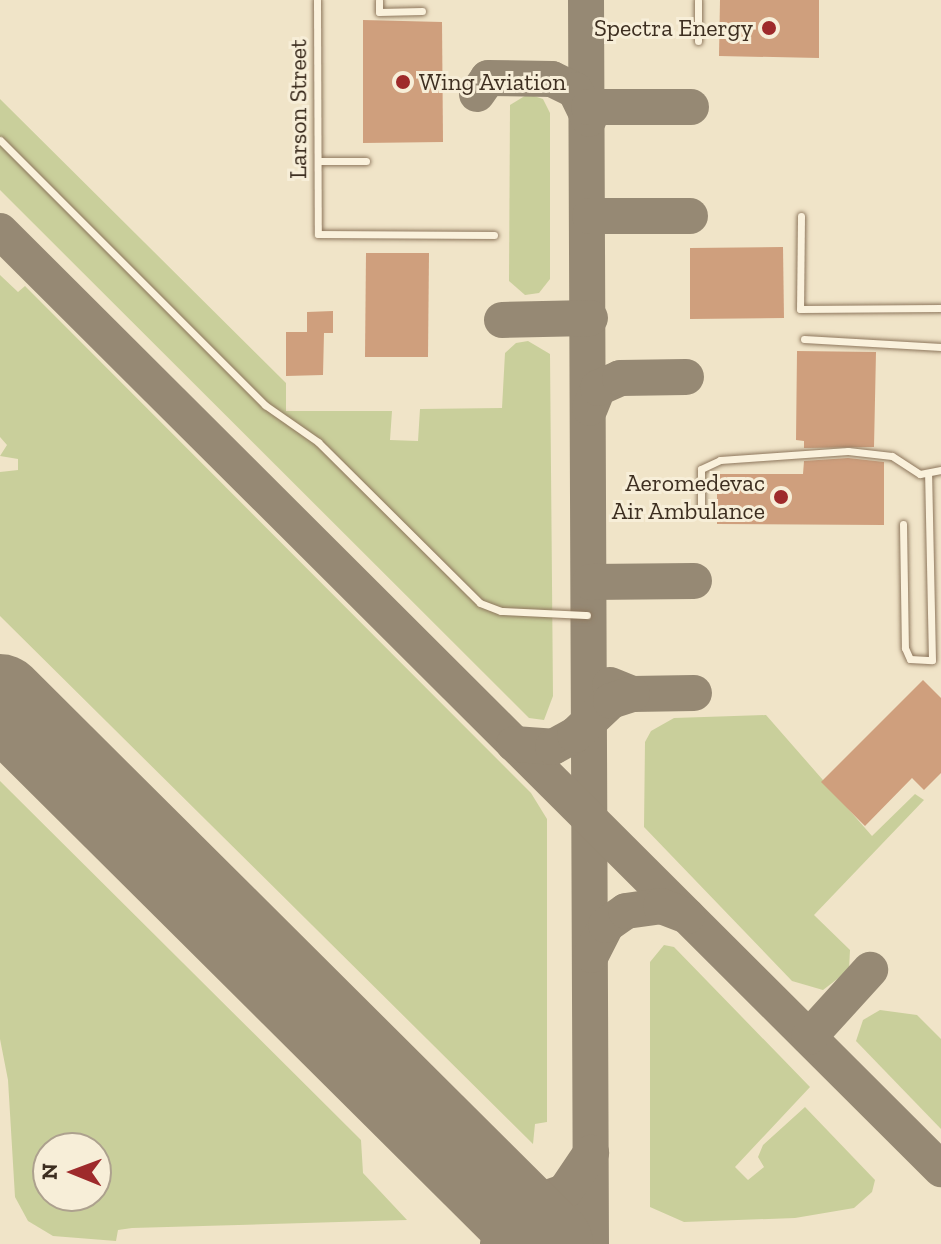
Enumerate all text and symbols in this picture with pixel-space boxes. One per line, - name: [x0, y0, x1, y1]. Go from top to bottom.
- place label: Spectra Energy: [594, 14, 753, 42]
- marker: Spectra Energy: [760, 19, 778, 37]
- street label: Larson Street: [284, 39, 312, 179]
- place label: Wing Aviation: [419, 68, 567, 96]
- marker: Wing Aviation: [394, 73, 412, 91]
- place label: Aeromedevac Air Ambulance: [611, 469, 765, 525]
- marker: Aeromedevac Air Ambulance: [772, 488, 790, 506]
- north arrow: [32, 1132, 112, 1212]
- text: N: [36, 1163, 63, 1180]

